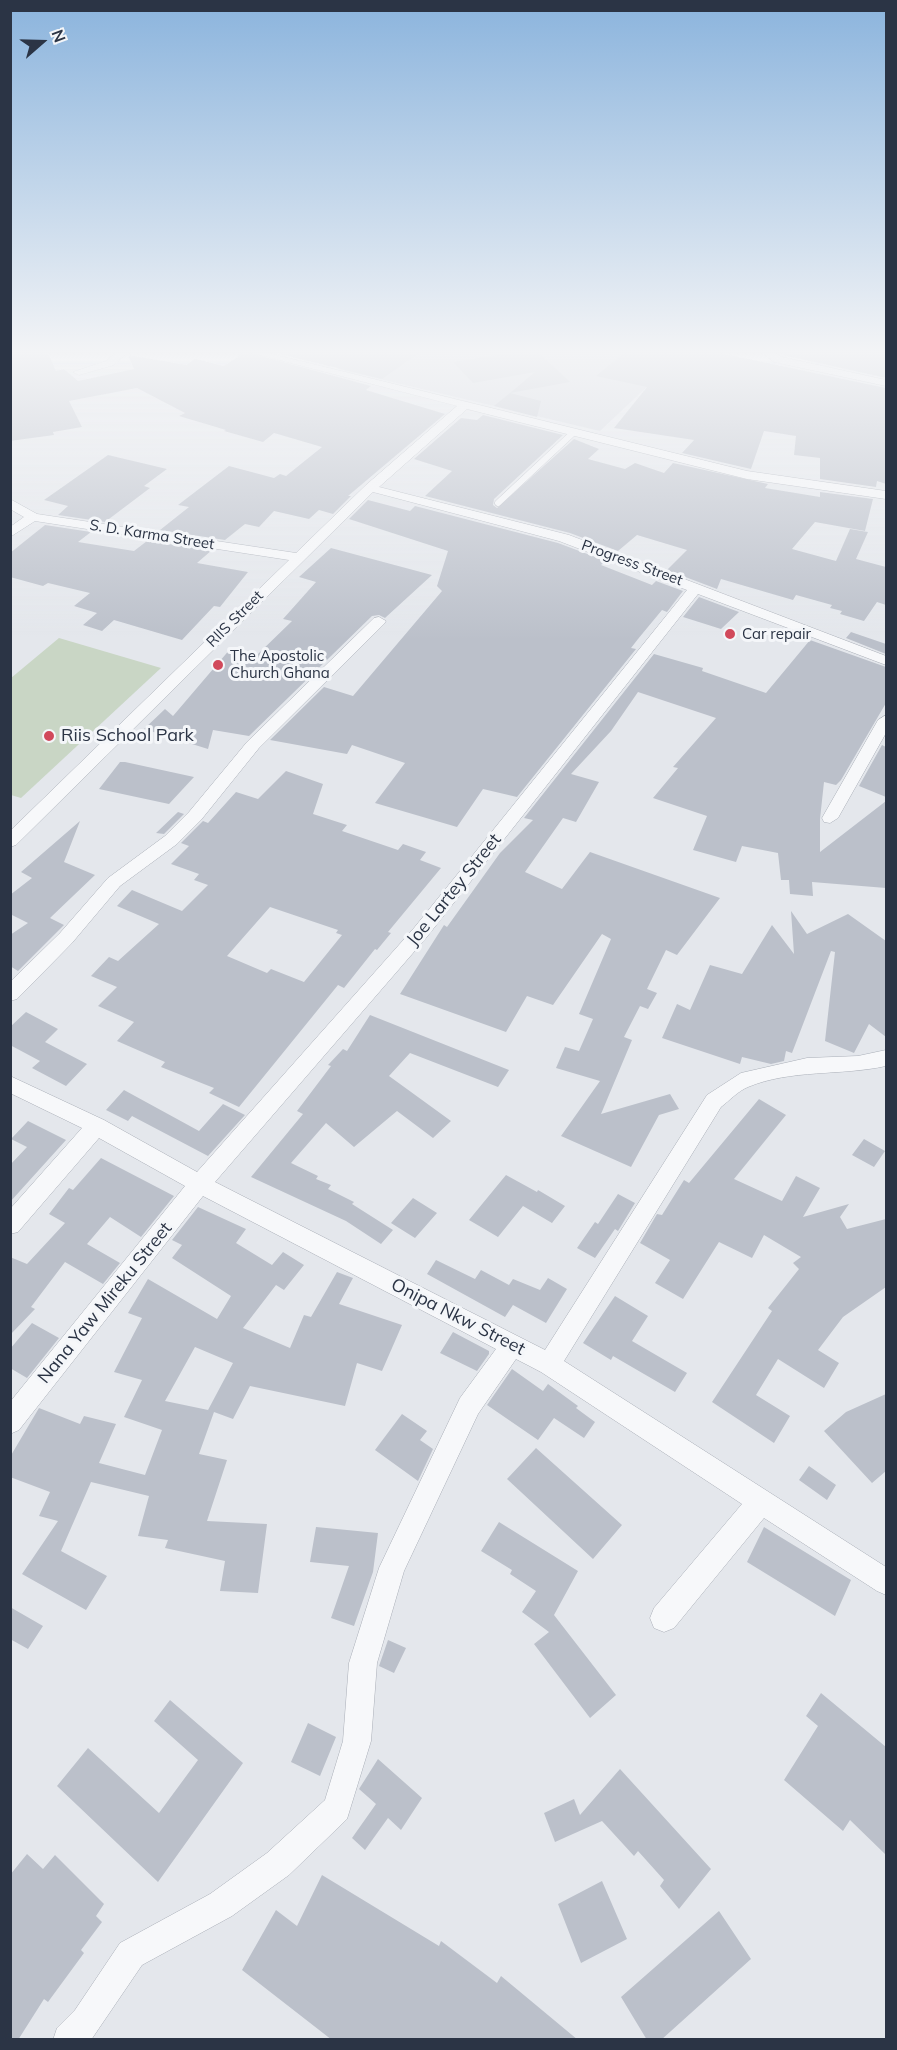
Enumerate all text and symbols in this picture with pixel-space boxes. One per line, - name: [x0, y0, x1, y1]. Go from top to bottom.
- north arrow: [12, 12, 72, 72]
- text: N: [47, 27, 70, 45]
- street label: S. D. Karma Street: [88, 516, 216, 554]
- street label: Progress Street: [579, 536, 685, 590]
- street label: RIIS Street: [203, 587, 267, 651]
- place label: Car repair: [742, 625, 811, 643]
- marker: Car repair: [723, 627, 737, 641]
- place label: The Apostolic Church Ghana: [230, 647, 330, 682]
- marker: The Apostolic Church Ghana: [211, 658, 225, 672]
- place label: Riis School Park: [61, 725, 194, 747]
- marker: Riis School Park: [42, 729, 56, 743]
- street label: Joe Lartey Street: [402, 829, 506, 951]
- street label: Nana Yaw Mireku Street: [33, 1218, 177, 1388]
- street label: Onipa Nkw Street: [387, 1274, 529, 1360]

